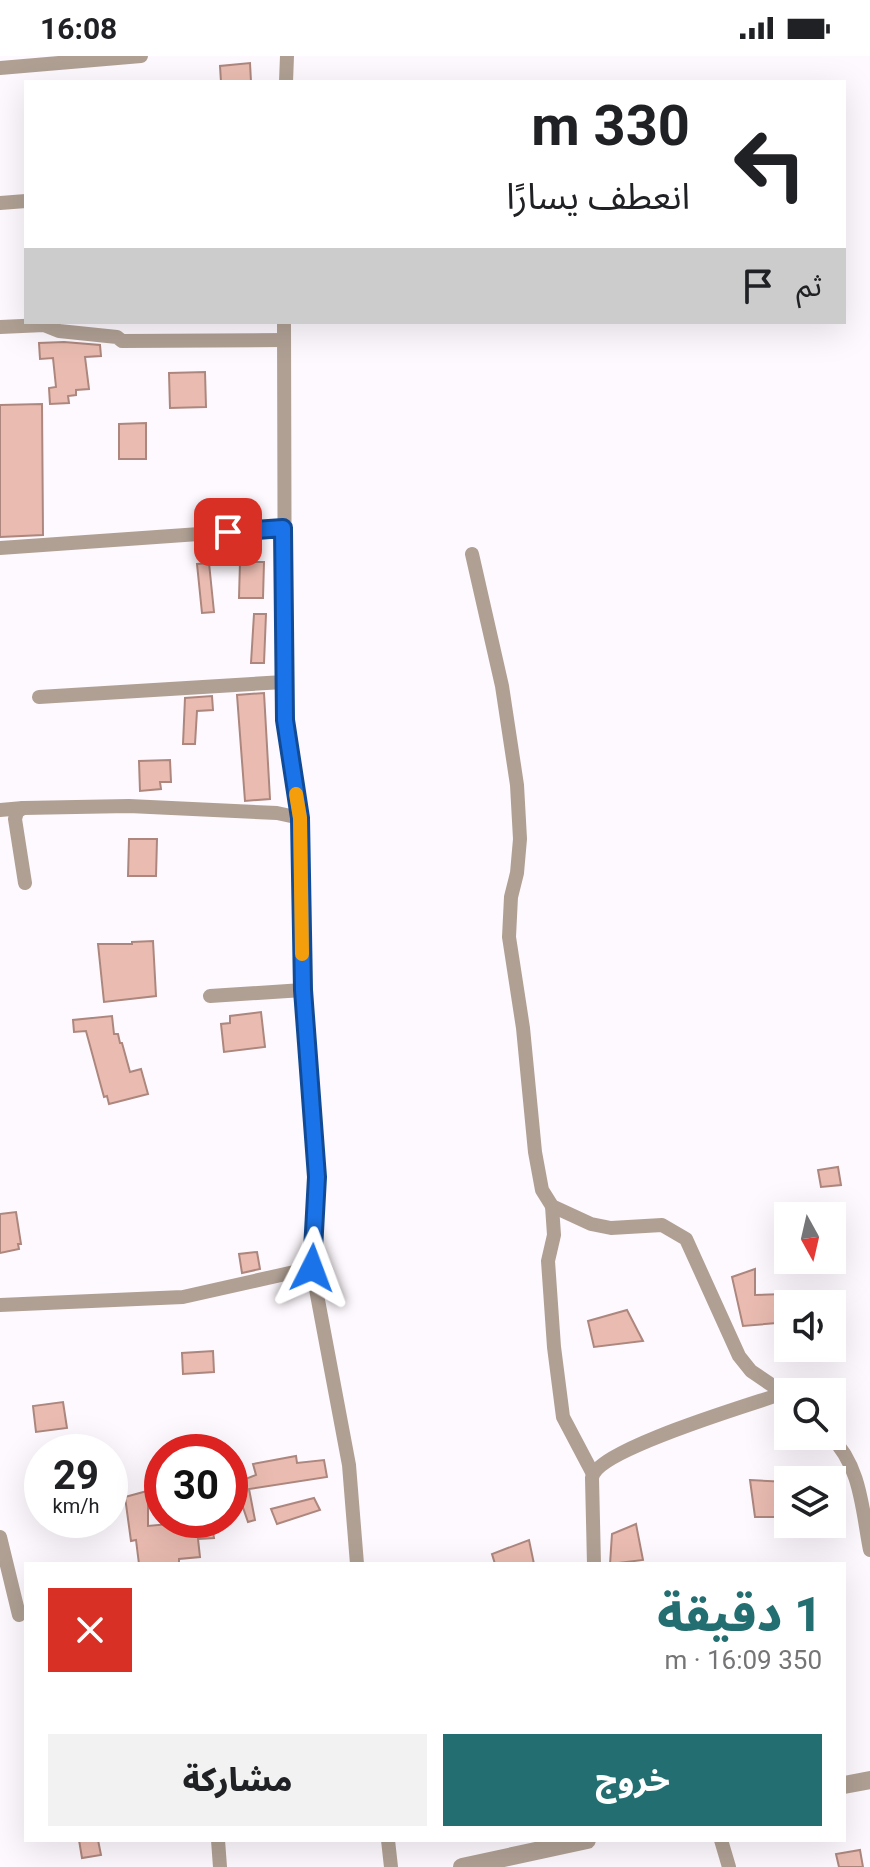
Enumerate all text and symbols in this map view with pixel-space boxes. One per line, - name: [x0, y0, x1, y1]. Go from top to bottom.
- text: 16:08: [40, 11, 117, 46]
- text: 330 m: [531, 93, 690, 159]
- icon: left: [718, 112, 822, 216]
- text: انعطف يسارًا: [506, 176, 690, 218]
- icon: arrive: [736, 264, 780, 308]
- text: ثم: [796, 268, 822, 303]
- pin: [194, 498, 262, 566]
- icon: arrive: [206, 510, 250, 554]
- north arrow: [774, 1202, 846, 1274]
- map controls: [774, 1202, 846, 1538]
- position arrow: [270, 1226, 354, 1310]
- button: sound: [774, 1290, 846, 1362]
- button: search: [774, 1378, 846, 1450]
- speed limit sign: 30: [144, 1434, 248, 1538]
- text: 29: [53, 1452, 99, 1499]
- button: layers: [774, 1466, 846, 1538]
- text: km/h: [53, 1494, 99, 1518]
- text: 1 دقيقة: [657, 1586, 822, 1643]
- button: close: [48, 1588, 132, 1672]
- text: 350 m · 16:09: [664, 1645, 822, 1675]
- button: مشاركة: [48, 1734, 427, 1826]
- button: خروج: [443, 1734, 822, 1826]

